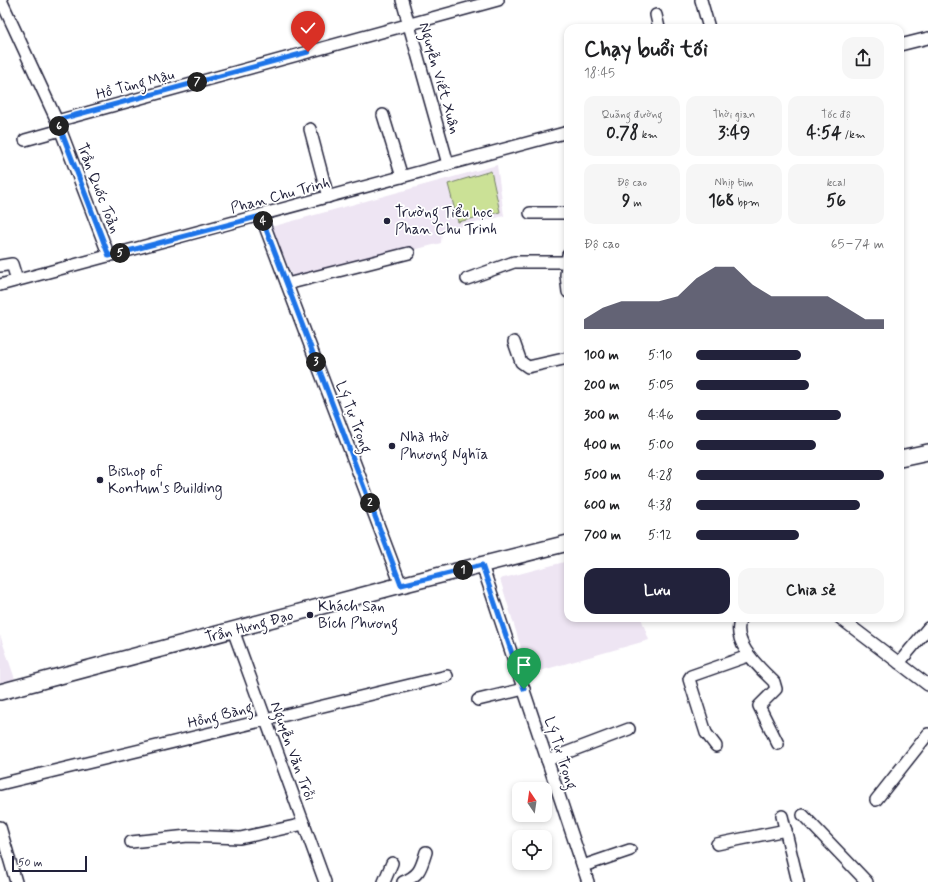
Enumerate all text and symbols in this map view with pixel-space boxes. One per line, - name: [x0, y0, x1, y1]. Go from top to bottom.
- pin: [291, 11, 325, 52]
- icon: check: [297, 17, 319, 39]
- street label: Nguyễn Viết Xuân: [413, 20, 465, 137]
- text: Chạy buổi tối: [584, 36, 708, 64]
- button: share: [842, 37, 884, 79]
- street label: Hồ Tùng Mậu: [94, 65, 177, 106]
- text: 18:45: [584, 65, 615, 82]
- pin: 7: [187, 72, 207, 92]
- text: 7: [194, 75, 200, 89]
- text: Quãng đường: [601, 108, 663, 122]
- text: Thời gian: [713, 108, 755, 122]
- text: Tốc độ: [821, 108, 851, 122]
- pin: 6: [49, 116, 69, 136]
- text: 6: [56, 119, 62, 133]
- text: 0.78: [606, 122, 639, 144]
- text: 3:49: [718, 122, 750, 144]
- text: 4:54: [807, 122, 842, 144]
- text: km: [639, 128, 658, 142]
- text: /km: [842, 128, 865, 142]
- street label: Trần Quốc Toản: [72, 140, 125, 237]
- street label: Phan Chu Trinh: [228, 173, 332, 219]
- text: Độ cao: [617, 176, 647, 190]
- text: Nhịp tim: [715, 176, 753, 190]
- text: kcal: [827, 176, 845, 190]
- text: 9: [622, 190, 630, 212]
- text: 168: [708, 190, 735, 212]
- text: 56: [826, 190, 846, 212]
- text: m: [630, 196, 642, 210]
- text: bpm: [735, 196, 760, 210]
- place label: Trường Tiểu học Phan Chu Trinh: [395, 203, 497, 240]
- pin: 4: [253, 211, 273, 231]
- text: 4: [260, 214, 266, 228]
- marker: Trường Tiểu học Phan Chu Trinh: [382, 216, 392, 226]
- text: Độ cao: [584, 236, 620, 253]
- text: 65–74 m: [831, 236, 884, 253]
- pin: 5: [110, 243, 130, 263]
- text: 5: [117, 246, 123, 260]
- text: 100 m: [584, 347, 619, 364]
- text: 5:10: [648, 347, 673, 364]
- pin: 3: [306, 352, 326, 372]
- text: 3: [314, 355, 318, 369]
- text: 200 m: [584, 377, 619, 394]
- text: 5:05: [648, 377, 673, 394]
- street label: Lý Tự Trọng: [329, 379, 376, 456]
- text: 300 m: [584, 407, 619, 424]
- text: 4:46: [648, 407, 674, 424]
- place label: Nhà thờ Phương Nghĩa: [400, 428, 489, 466]
- text: 400 m: [584, 437, 621, 454]
- text: 5:00: [648, 437, 674, 454]
- marker: Nhà thờ Phương Nghĩa: [387, 441, 397, 451]
- place label: Bishop of Kontum's Building: [108, 462, 223, 500]
- text: 500 m: [584, 467, 621, 484]
- text: 4:28: [648, 467, 673, 484]
- marker: Bishop of Kontum's Building: [95, 475, 105, 485]
- pin: 2: [360, 493, 380, 513]
- text: 2: [367, 496, 373, 510]
- text: 600 m: [584, 497, 620, 514]
- text: 4:38: [648, 497, 672, 514]
- text: 700 m: [584, 527, 621, 544]
- text: 5:12: [648, 527, 672, 544]
- pin: 1: [453, 560, 473, 580]
- text: 1: [461, 563, 465, 577]
- button: Lưu: [584, 568, 730, 614]
- button: Chia sẻ: [738, 568, 884, 614]
- place label: Khách Sạn Bích Phương: [318, 597, 398, 635]
- street label: Trần Hưng Đạo: [203, 606, 296, 649]
- marker: Khách Sạn Bích Phương: [305, 610, 315, 620]
- pin: [507, 648, 541, 689]
- icon: arrive: [513, 654, 535, 676]
- street label: Hồng Bàng: [186, 698, 255, 735]
- street label: Nguyễn Văn Trỗi: [264, 699, 319, 804]
- street label: Lý Tự Trọng: [538, 714, 581, 793]
- north arrow: [512, 782, 552, 822]
- map controls: [512, 782, 552, 870]
- button: locate: [512, 830, 552, 870]
- scale bar: [12, 854, 87, 873]
- text: 50 m: [18, 856, 43, 870]

